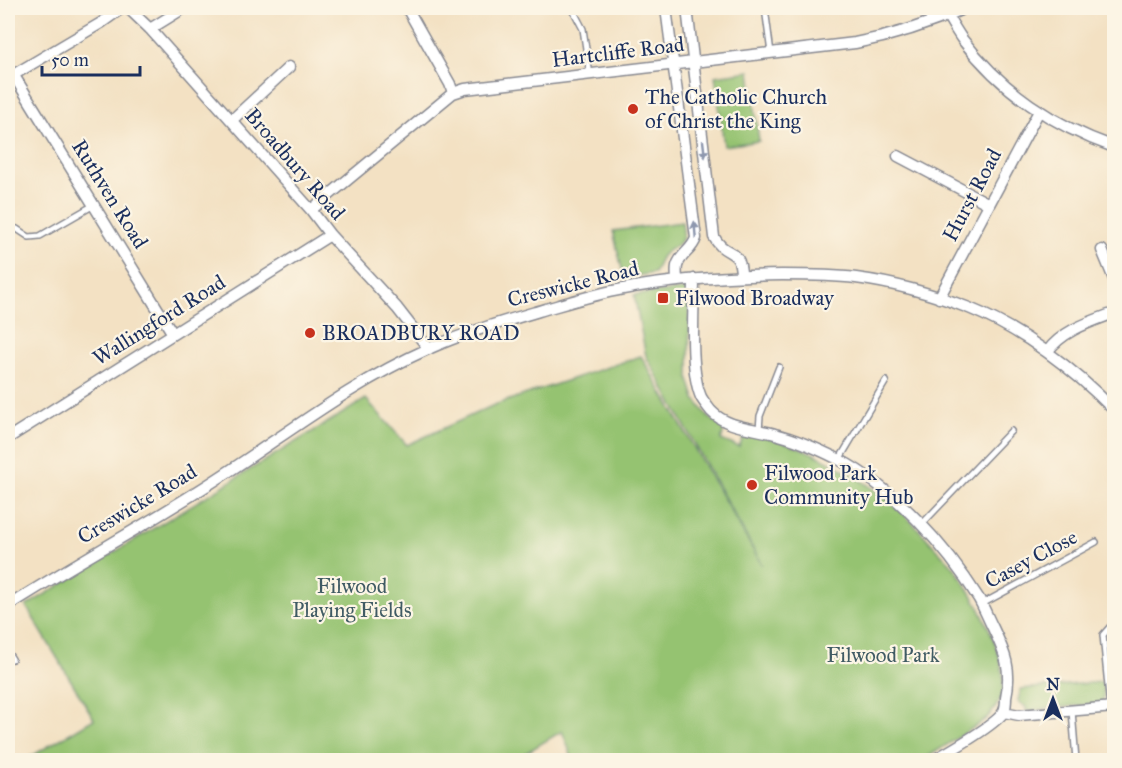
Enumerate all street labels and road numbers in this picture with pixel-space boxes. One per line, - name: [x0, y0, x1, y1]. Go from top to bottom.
- street label: Hartcliffe Road: [550, 31, 686, 73]
- street label: Broadbury Road: [239, 103, 351, 226]
- street label: Ruthven Road: [66, 135, 154, 254]
- street label: Hurst Road: [937, 144, 1007, 246]
- street label: Creswicke Road: [505, 255, 642, 313]
- street label: Wallingford Road: [88, 269, 230, 371]
- street label: Creswicke Road: [73, 458, 202, 550]
- street label: Casey Close: [980, 524, 1082, 594]

